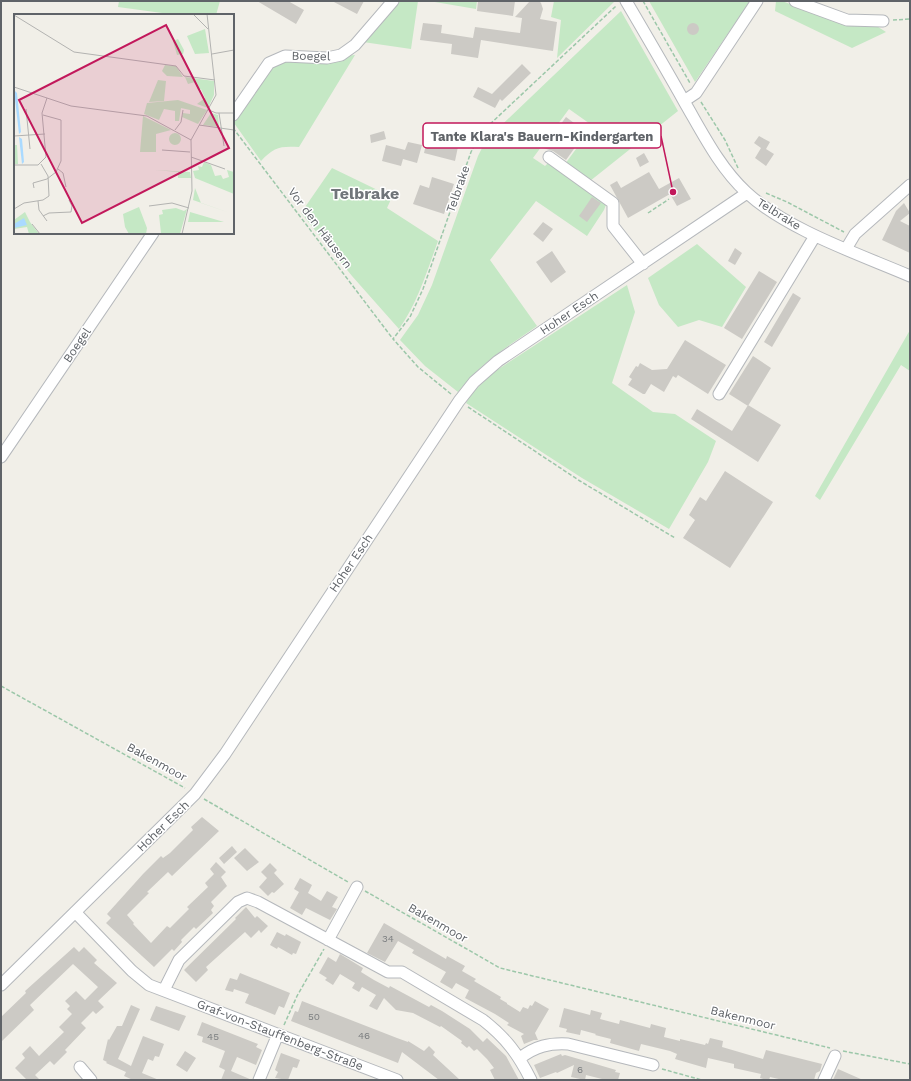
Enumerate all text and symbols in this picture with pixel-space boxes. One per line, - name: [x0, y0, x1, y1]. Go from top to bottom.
- inset map: [14, 14, 234, 234]
- street label: Boegel: [291, 49, 331, 63]
- callout: Tante Klara's Bauern-Kindergarten: [423, 123, 661, 148]
- text: Tante Klara's Bauern-Kindergarten: [431, 129, 653, 144]
- street label: Telbrake: [443, 163, 473, 214]
- district label: Telbrake: [331, 184, 399, 203]
- street label: Vor den Häusern: [285, 185, 355, 271]
- street label: Telbrake: [754, 195, 804, 233]
- street label: Hoher Esch: [537, 288, 601, 338]
- street label: Boegel: [60, 325, 94, 365]
- street label: Hoher Esch: [326, 531, 376, 595]
- street label: Bakenmoor: [125, 740, 189, 784]
- street label: Hoher Esch: [134, 798, 192, 854]
- street label: Bakenmoor: [406, 900, 470, 946]
- house number: 34: [382, 933, 394, 944]
- street label: Graf-von-Stauffenberg-Straße: [195, 997, 365, 1073]
- street label: Bakenmoor: [709, 1003, 777, 1033]
- house number: 50: [308, 1011, 320, 1022]
- house number: 46: [358, 1030, 370, 1041]
- house number: 45: [207, 1031, 219, 1042]
- house number: 6: [577, 1064, 583, 1075]

